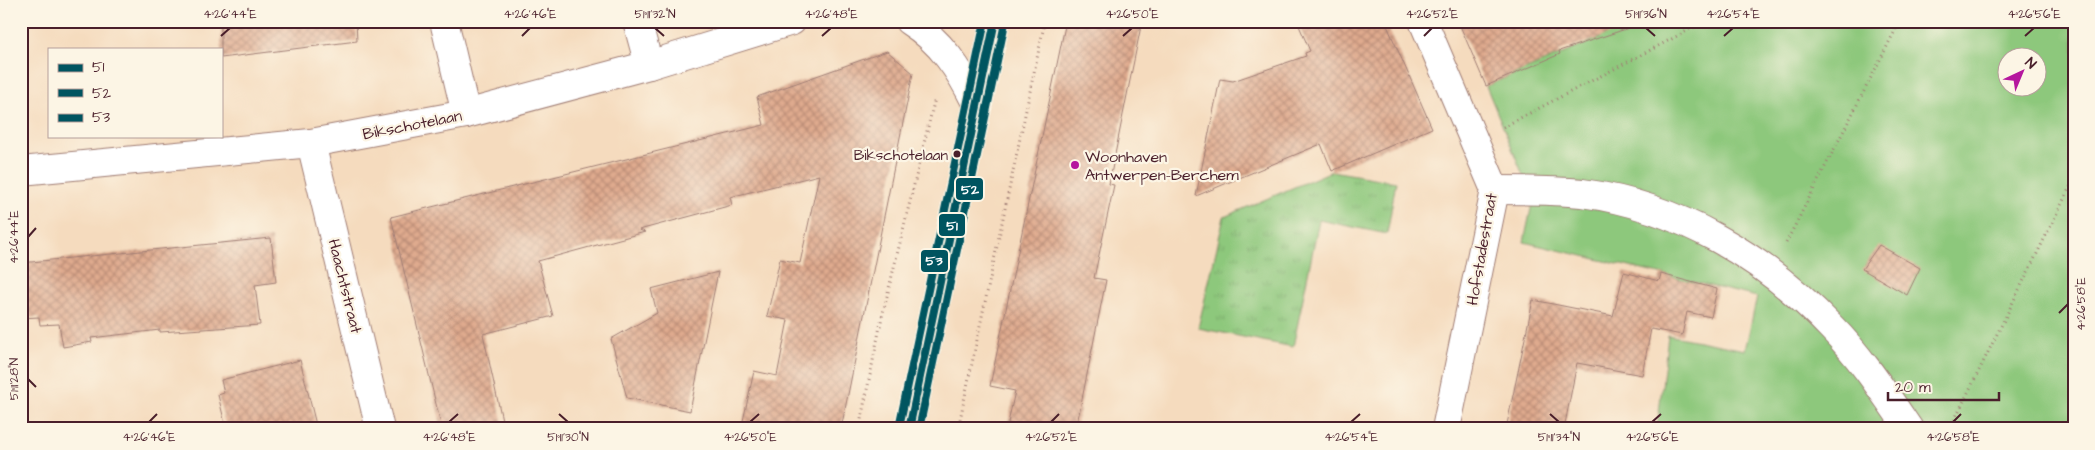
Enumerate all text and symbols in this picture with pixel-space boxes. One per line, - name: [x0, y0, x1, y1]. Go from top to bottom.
- text: 4°26'44"E: [203, 6, 257, 23]
- text: 4°26'46"E: [504, 6, 556, 23]
- text: 51°11'32"N: [634, 6, 676, 23]
- text: 4°26'48"E: [804, 6, 858, 23]
- text: 4°26'50"E: [1105, 6, 1159, 23]
- text: 4°26'52"E: [1406, 6, 1458, 23]
- text: 51°11'36"N: [1625, 6, 1667, 23]
- text: 4°26'54"E: [1706, 6, 1760, 23]
- text: 4°26'56"E: [2007, 6, 2061, 23]
- legend: [48, 48, 222, 138]
- north arrow: [1998, 48, 2048, 98]
- text: N: [2020, 53, 2041, 74]
- text: 51: [92, 57, 105, 78]
- text: 52: [92, 83, 112, 104]
- street label: Bikschotelaan: [361, 105, 464, 145]
- text: 53: [92, 107, 111, 128]
- place label: Bikschotelaan: [854, 145, 948, 166]
- place label: Woonhaven Antwerpen-Berchem: [1085, 146, 1239, 186]
- marker: Bikschotelaan: [952, 149, 962, 159]
- marker: Woonhaven Antwerpen-Berchem: [1069, 159, 1081, 171]
- line badge: 52: [955, 177, 984, 201]
- text: 52: [961, 180, 980, 200]
- street label: Hofstadestraat: [1461, 191, 1503, 307]
- text: 4°26'44"E: [6, 210, 23, 264]
- line badge: 51: [938, 213, 966, 237]
- text: 51: [946, 216, 958, 236]
- street label: Haachtstraat: [323, 237, 368, 336]
- line badge: 53: [920, 249, 949, 273]
- text: 53: [925, 251, 943, 271]
- text: 4°26'58"E: [2073, 277, 2090, 331]
- text: 51°11'28"N: [6, 357, 23, 400]
- scale bar: [1888, 370, 1999, 402]
- text: 20 m: [1895, 377, 1931, 398]
- text: 4°26'46"E: [123, 429, 175, 446]
- text: 4°26'48"E: [422, 429, 476, 446]
- text: 51°11'30"N: [547, 429, 589, 446]
- text: 4°26'50"E: [723, 429, 777, 446]
- text: 4°26'52"E: [1025, 429, 1077, 446]
- text: 4°26'54"E: [1324, 429, 1378, 446]
- text: 51°11'34"N: [1538, 429, 1581, 446]
- text: 4°26'56"E: [1625, 429, 1679, 446]
- text: 4°26'58"E: [1926, 429, 1980, 446]

